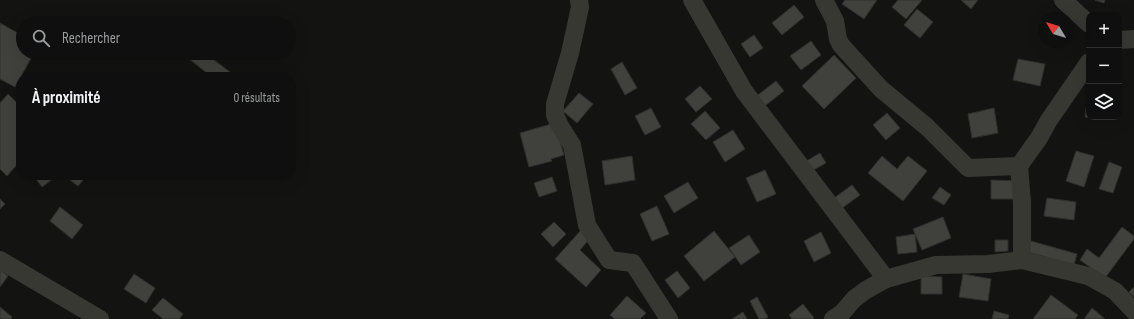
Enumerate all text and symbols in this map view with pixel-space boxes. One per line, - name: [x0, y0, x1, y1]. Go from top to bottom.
- north arrow: [1038, 12, 1074, 48]
- map controls: [1086, 12, 1122, 120]
- button: +: [1086, 12, 1122, 48]
- search box: [16, 16, 296, 60]
- icon: search: [30, 27, 52, 49]
- text: Rechercher: [62, 29, 120, 48]
- button: −: [1086, 48, 1122, 84]
- button: layers: [1086, 84, 1122, 120]
- text: À proximité: [32, 88, 100, 108]
- text: 0 résultats: [233, 90, 280, 106]

